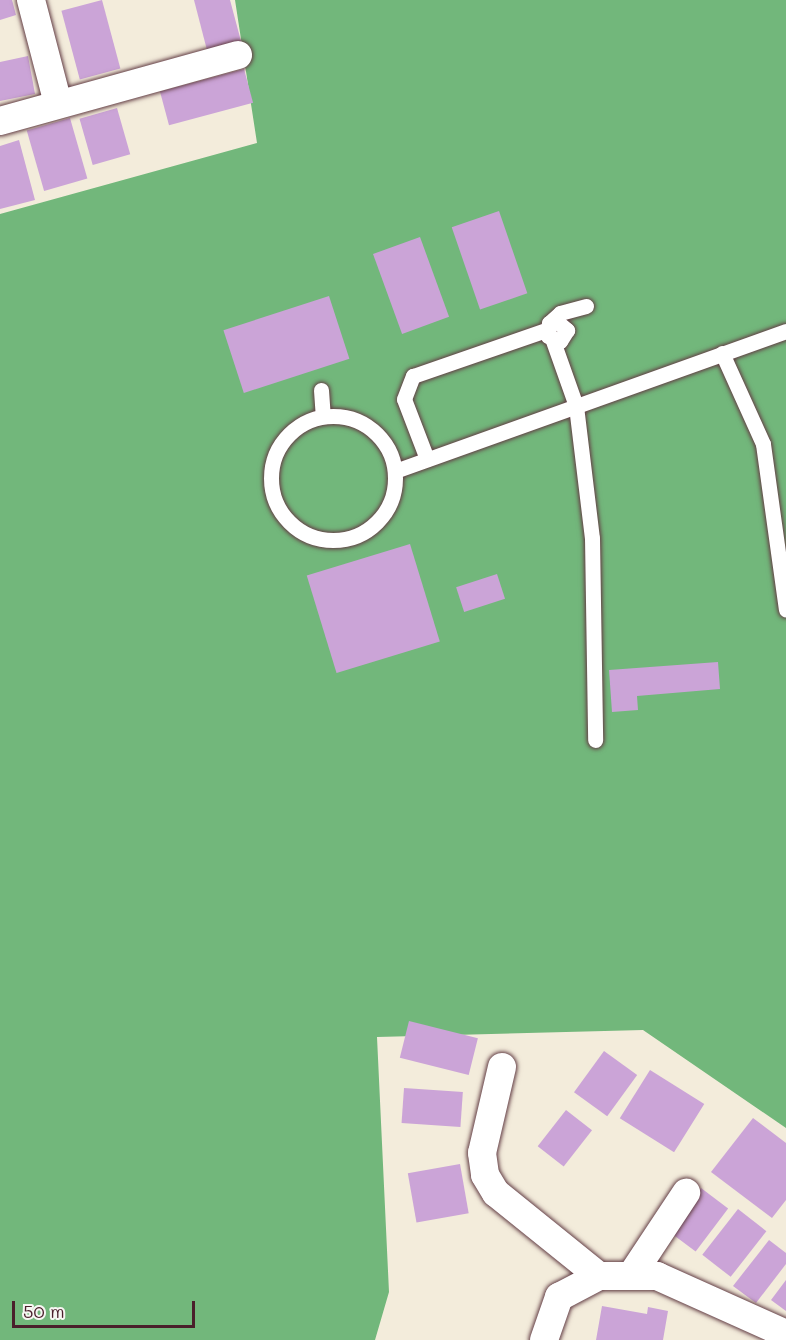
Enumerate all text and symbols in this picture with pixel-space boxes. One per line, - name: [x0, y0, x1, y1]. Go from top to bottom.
- scale bar: [15, 1289, 198, 1327]
- text: 50 m: [23, 1299, 65, 1323]

